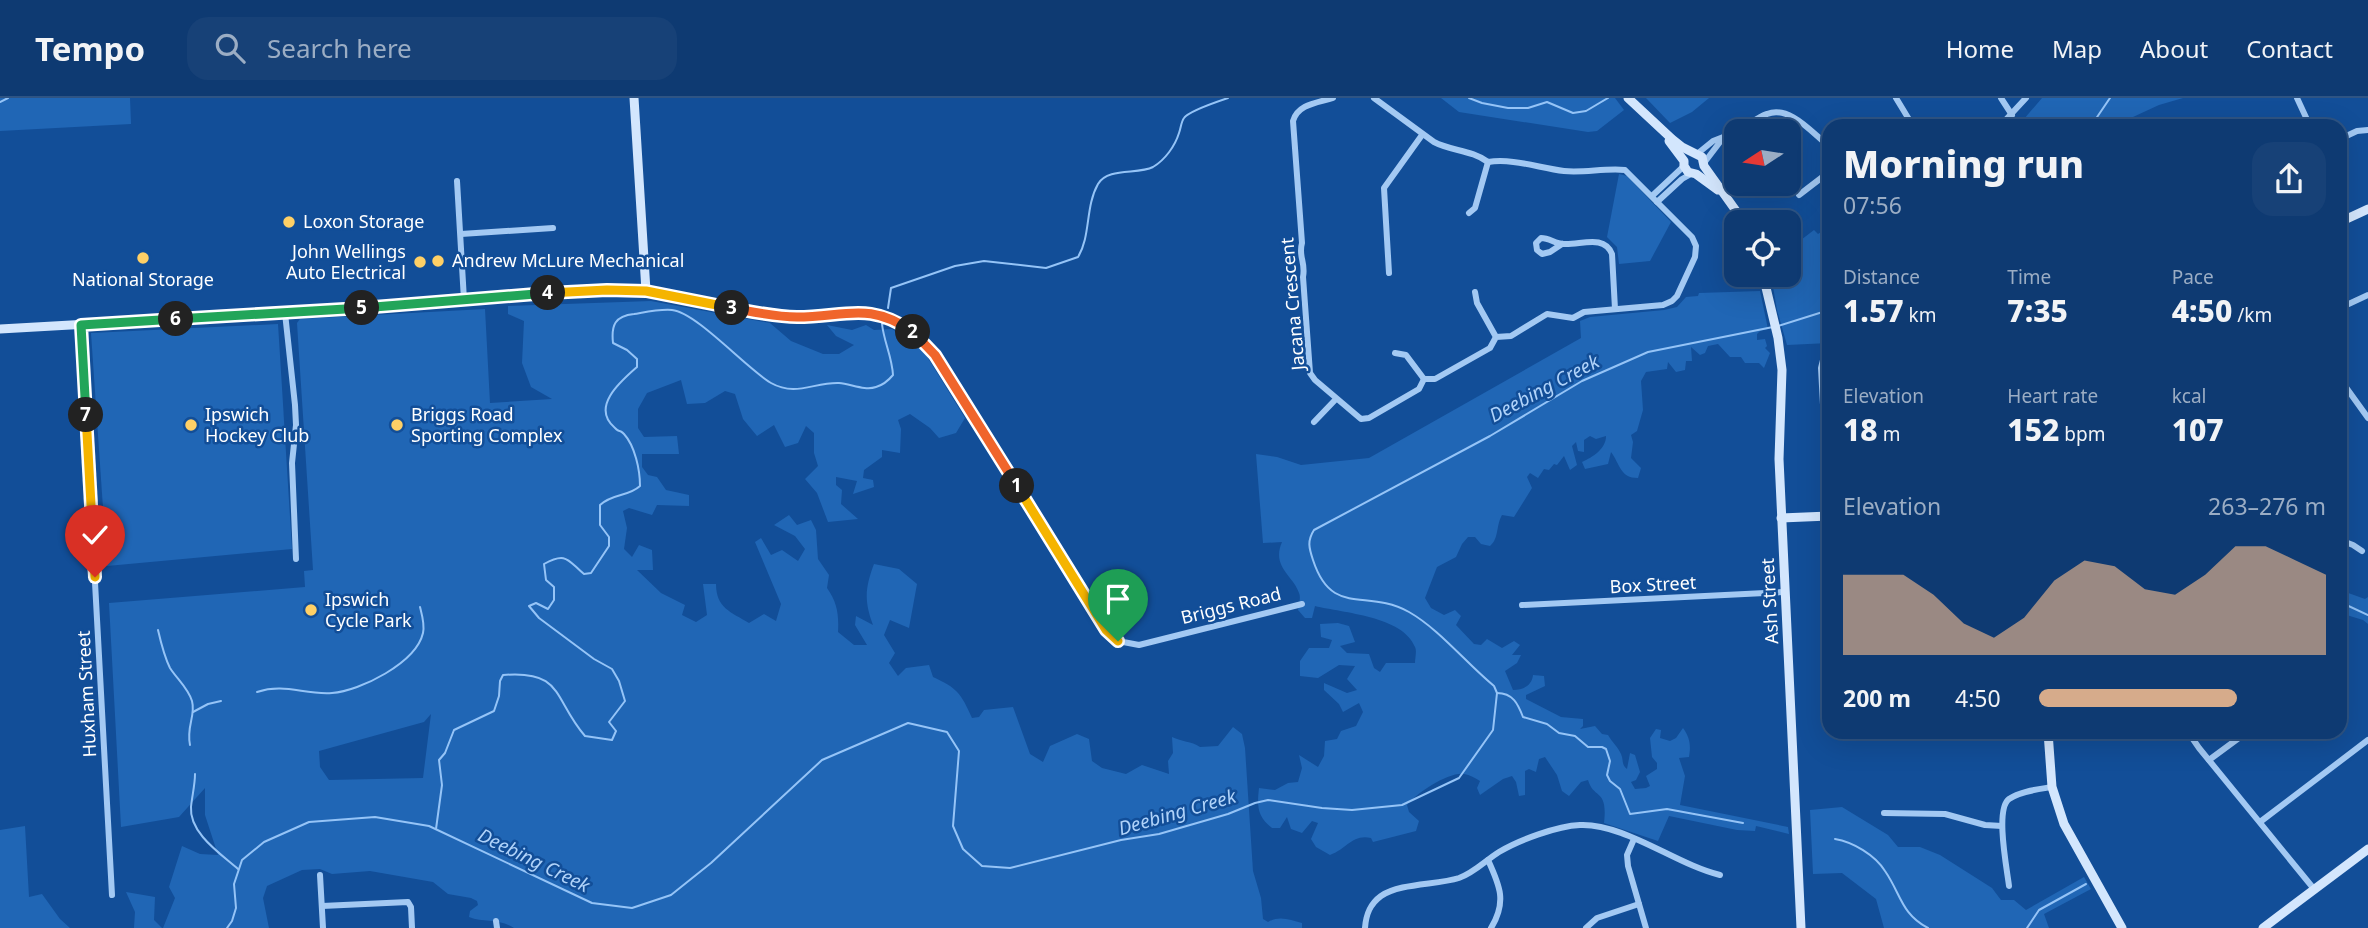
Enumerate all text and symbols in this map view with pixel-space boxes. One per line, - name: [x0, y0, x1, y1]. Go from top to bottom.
- search box: [187, 17, 677, 80]
- text: Tempo: [35, 26, 145, 71]
- icon: search: [211, 29, 249, 67]
- text: Search here: [267, 30, 412, 66]
- text: Home: [1946, 32, 2014, 65]
- text: Map: [2052, 32, 2102, 65]
- text: About: [2140, 32, 2208, 65]
- text: Contact: [2246, 32, 2333, 65]
- north arrow: [1724, 119, 1801, 196]
- map controls: [1724, 119, 1801, 287]
- text: Morning run: [1843, 137, 2084, 189]
- button: share: [2252, 142, 2326, 216]
- text: 07:56: [1843, 189, 1902, 221]
- place label: Loxon Storage: [303, 209, 424, 233]
- button: locate: [1724, 210, 1801, 287]
- marker: Loxon Storage: [281, 214, 297, 230]
- street label: Jacana Crescent: [1274, 236, 1310, 374]
- place label: John Wellings Auto Electrical: [286, 239, 406, 284]
- place label: Andrew McLure Mechanical: [452, 248, 684, 272]
- marker: National Storage: [135, 250, 151, 266]
- marker: Andrew McLure Mechanical: [430, 253, 446, 269]
- marker: John Wellings Auto Electrical: [412, 254, 428, 270]
- text: Distance: [1843, 264, 1920, 290]
- text: Time: [2007, 264, 2051, 290]
- text: Pace: [2172, 264, 2214, 290]
- place label: National Storage: [72, 267, 214, 291]
- pin: 4: [530, 276, 566, 310]
- text: 4: [542, 279, 553, 305]
- pin: 5: [344, 290, 380, 326]
- pin: 3: [714, 290, 750, 326]
- text: 1.57: [1843, 290, 1904, 331]
- text: 7:35: [2007, 290, 2068, 331]
- text: 4:50: [2172, 290, 2232, 331]
- text: 5: [356, 294, 367, 320]
- text: 3: [726, 294, 737, 320]
- pin: 6: [158, 302, 194, 336]
- text: km: [1904, 302, 1936, 328]
- text: /km: [2232, 302, 2272, 328]
- text: 6: [170, 305, 181, 331]
- pin: 2: [895, 314, 930, 350]
- text: 2: [907, 318, 918, 344]
- water label: Deebing Creek: [1484, 348, 1604, 428]
- text: Elevation: [1843, 383, 1924, 409]
- text: Heart rate: [2007, 383, 2098, 409]
- text: kcal: [2172, 383, 2206, 409]
- pin: 7: [68, 398, 104, 432]
- text: 7: [80, 401, 91, 427]
- place label: Ipswich Hockey Club: [205, 402, 309, 447]
- place label: Briggs Road Sporting Complex: [411, 402, 563, 447]
- text: 18: [1843, 409, 1878, 450]
- text: 152: [2007, 409, 2059, 450]
- text: 107: [2172, 409, 2224, 450]
- marker: Ipswich Hockey Club: [183, 417, 199, 433]
- marker: Briggs Road Sporting Complex: [389, 417, 405, 433]
- text: m: [1878, 421, 1900, 447]
- text: bpm: [2059, 421, 2105, 447]
- pin: 1: [1000, 468, 1034, 504]
- text: 1: [1011, 472, 1022, 498]
- text: Elevation: [1843, 490, 1941, 522]
- text: 263–276 m: [2208, 490, 2326, 522]
- pin: [65, 505, 125, 577]
- icon: check: [76, 516, 114, 554]
- street label: Ash Street: [1755, 557, 1783, 645]
- pin: [1088, 569, 1148, 641]
- street label: Box Street: [1609, 570, 1697, 598]
- icon: arrive: [1099, 580, 1137, 618]
- street label: Briggs Road: [1178, 581, 1283, 629]
- place label: Ipswich Cycle Park: [325, 587, 412, 632]
- marker: Ipswich Cycle Park: [303, 602, 319, 618]
- street label: Huxham Street: [71, 630, 101, 758]
- text: 200 m: [1843, 682, 1911, 714]
- text: 4:50: [1955, 682, 2001, 714]
- water label: Deebing Creek: [1115, 783, 1239, 841]
- water label: Deebing Creek: [474, 822, 595, 899]

